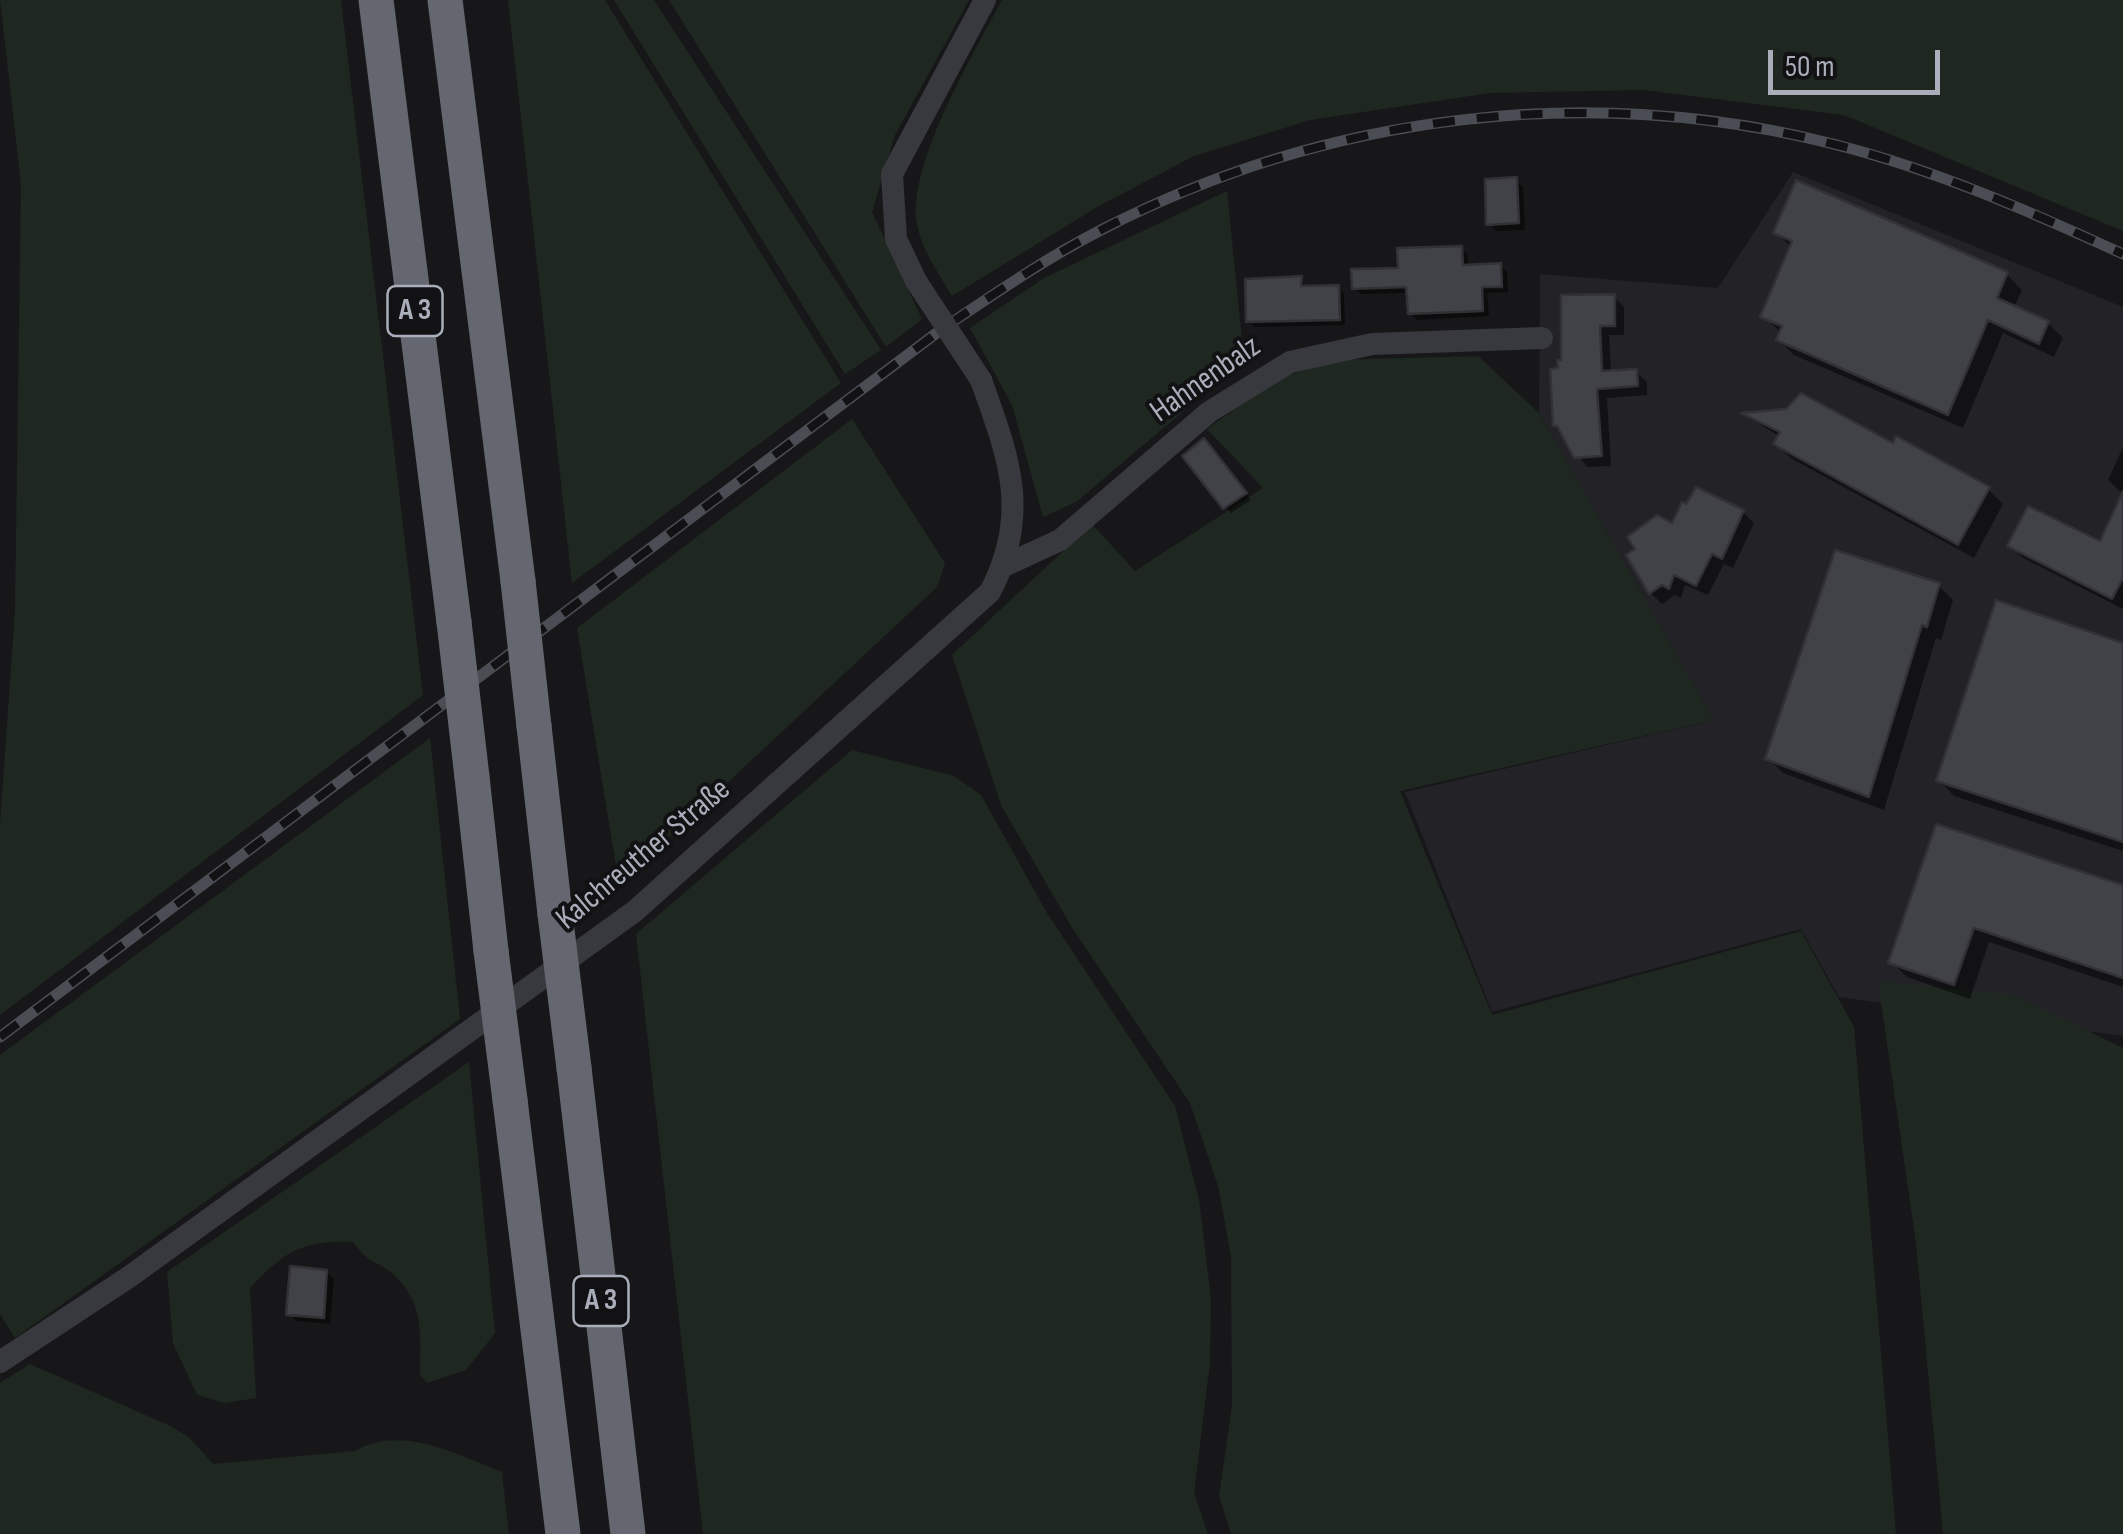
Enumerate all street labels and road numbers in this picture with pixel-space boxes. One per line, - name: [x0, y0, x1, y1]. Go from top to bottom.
- road number: A 3: [388, 286, 442, 336]
- street label: Hahnenbalz: [1144, 328, 1268, 432]
- street label: Kalchreuther Straße: [549, 771, 739, 939]
- road number: A 3: [574, 1276, 628, 1326]

